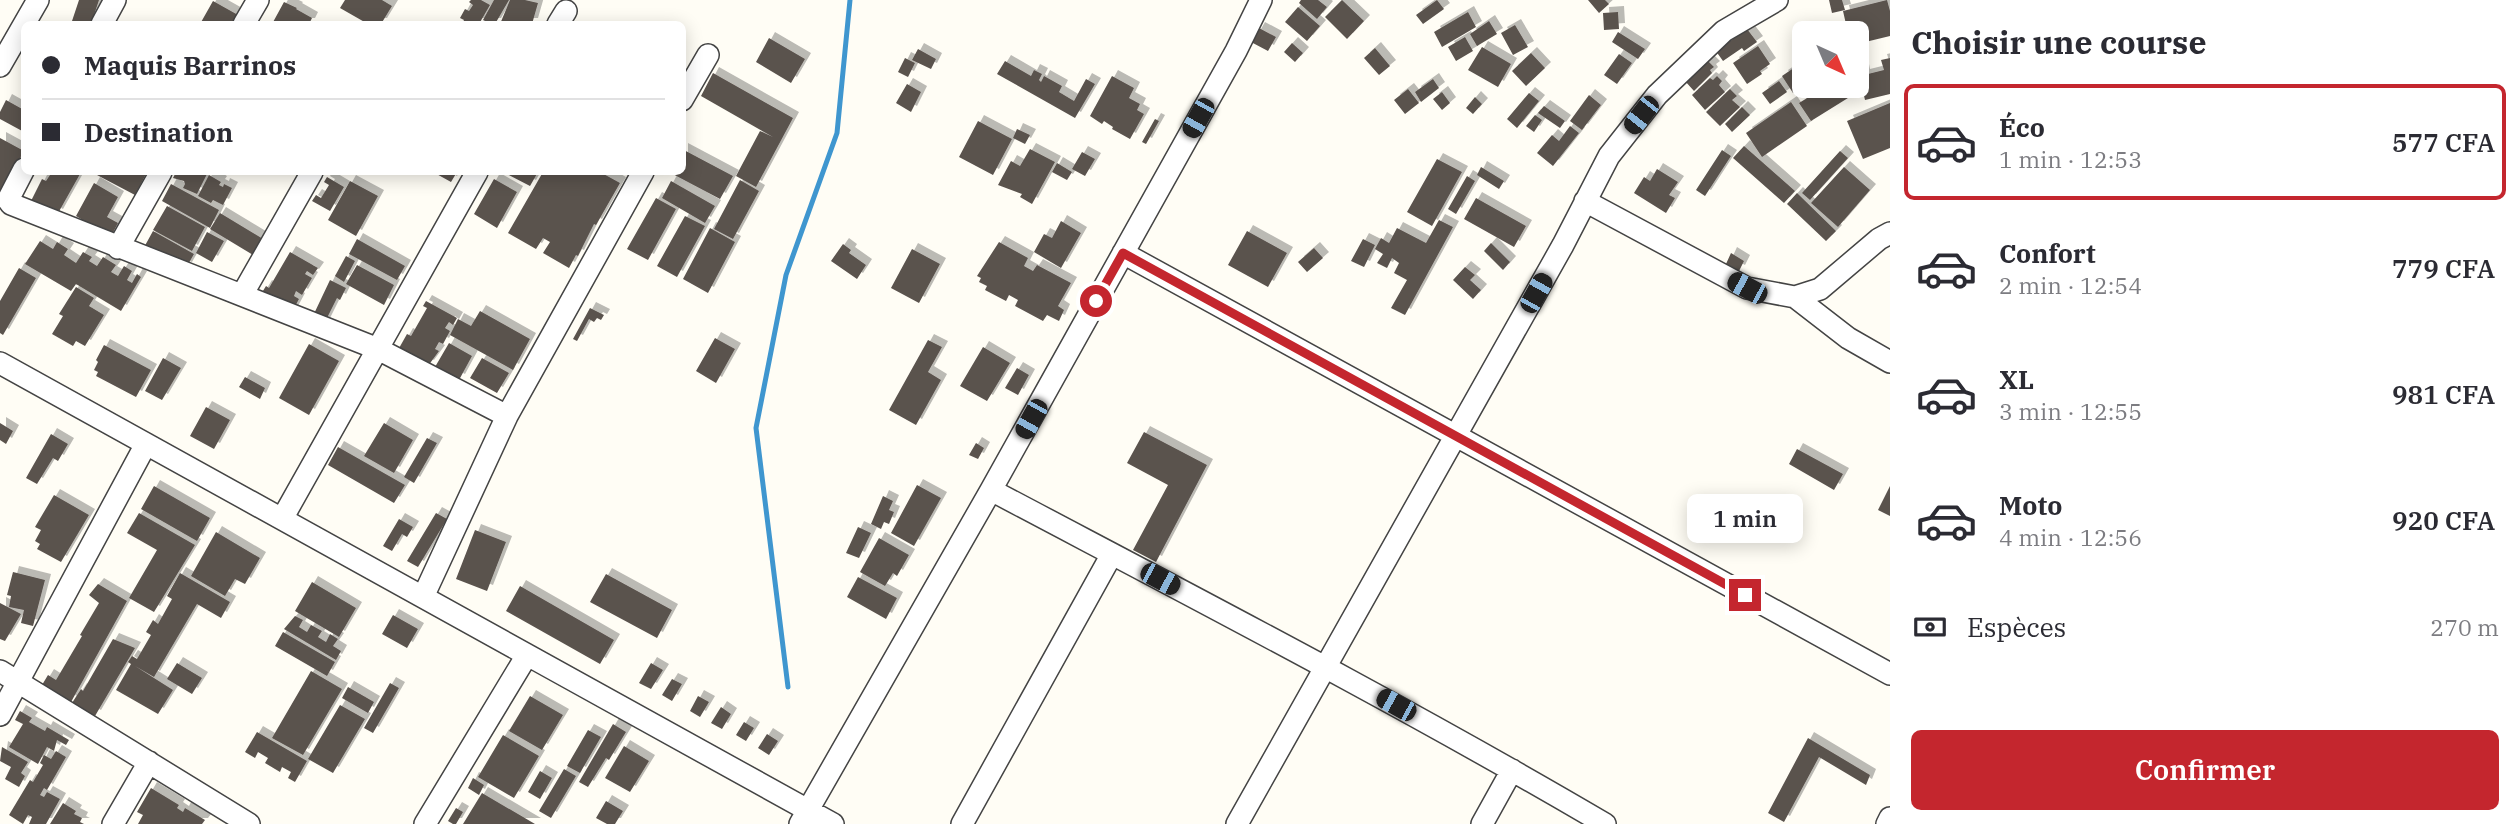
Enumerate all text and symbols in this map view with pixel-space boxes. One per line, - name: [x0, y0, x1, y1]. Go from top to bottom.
- north arrow: [1792, 21, 1869, 98]
- map controls: [1792, 21, 1869, 98]
- text: Choisir une course: [1911, 21, 2207, 63]
- text: Maquis Barrinos: [84, 48, 296, 82]
- car: [1620, 92, 1663, 138]
- car: [1179, 95, 1218, 141]
- text: Éco: [1999, 110, 2045, 144]
- icon: car: [1915, 111, 1978, 174]
- text: Destination: [84, 115, 233, 149]
- text: 577 CFA: [2392, 125, 2495, 159]
- text: 1 min · 12:53: [1999, 144, 2142, 174]
- text: Confort: [1999, 236, 2096, 270]
- icon: car: [1915, 237, 1978, 300]
- text: 779 CFA: [2392, 251, 2495, 285]
- car: [1724, 269, 1771, 307]
- car: [1517, 270, 1556, 316]
- text: 2 min · 12:54: [1999, 270, 2142, 300]
- route start: [1080, 285, 1112, 317]
- text: XL: [1999, 362, 2034, 396]
- icon: car: [1915, 363, 1978, 426]
- text: 981 CFA: [2392, 377, 2495, 411]
- car: [1012, 396, 1051, 442]
- text: 3 min · 12:55: [1999, 396, 2142, 426]
- text: Moto: [1999, 488, 2062, 522]
- icon: car: [1915, 489, 1978, 552]
- callout: 1 min: [1687, 494, 1803, 542]
- text: 1 min: [1713, 503, 1777, 533]
- text: 920 CFA: [2392, 503, 2495, 537]
- text: 4 min · 12:56: [1999, 522, 2142, 552]
- car: [1137, 560, 1184, 598]
- route end: [1729, 579, 1761, 611]
- icon: cash: [1911, 608, 1949, 646]
- text: Espèces: [1967, 610, 2066, 644]
- text: 270 m: [2430, 612, 2499, 642]
- car: [1373, 686, 1420, 724]
- button: Confirmer: [1911, 730, 2499, 810]

